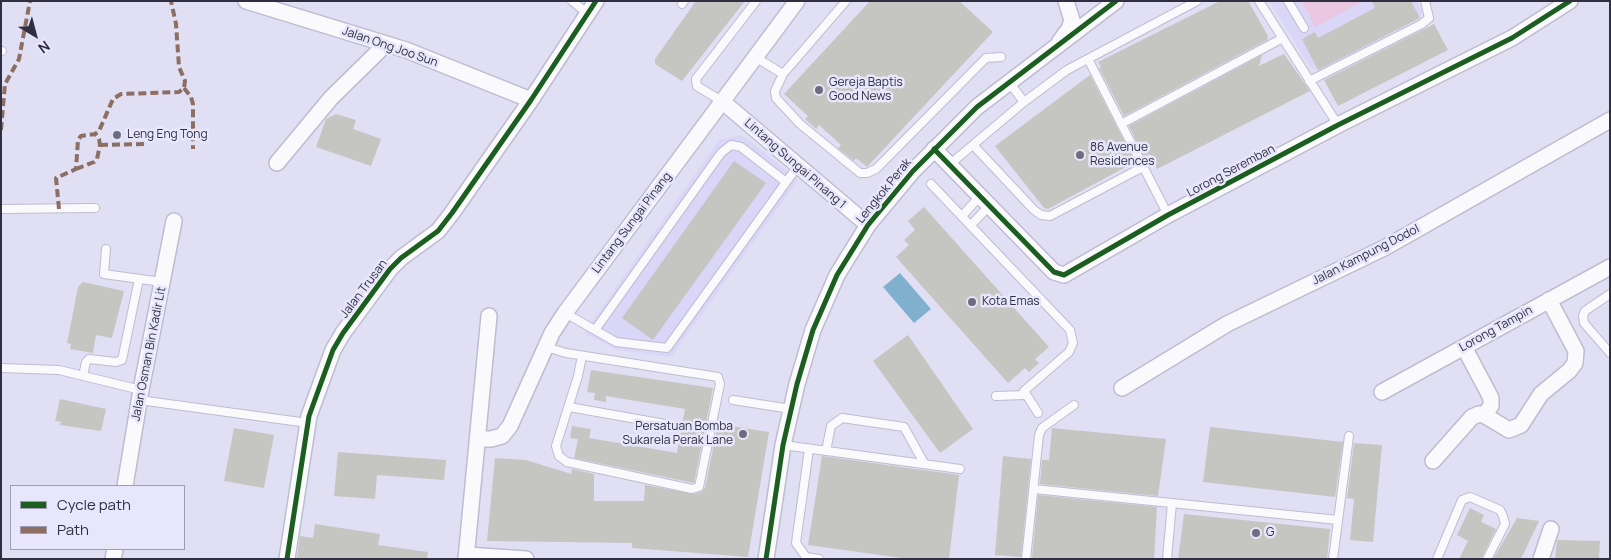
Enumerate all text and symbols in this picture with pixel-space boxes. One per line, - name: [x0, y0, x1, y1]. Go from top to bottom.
- north arrow: [10, 10, 60, 60]
- street label: Jalan Ong Joo Sun: [340, 24, 440, 70]
- text: N: [35, 37, 54, 58]
- place label: Gereja Baptis Good News: [829, 76, 903, 104]
- marker: Gereja Baptis Good News: [813, 84, 825, 96]
- street label: Lintang Sungai Pinang 1: [741, 116, 849, 212]
- place label: Leng Eng Tong: [127, 128, 208, 142]
- marker: Leng Eng Tong: [111, 129, 123, 141]
- place label: 86 Avenue Residences: [1090, 141, 1154, 169]
- street label: Lorong Seremban: [1184, 142, 1278, 200]
- marker: 86 Avenue Residences: [1074, 149, 1086, 161]
- street label: Lengkok Perak: [853, 156, 915, 226]
- street label: Lintang Sungai Pinang: [589, 170, 675, 276]
- street label: Jalan Kampung Dodol: [1310, 222, 1422, 288]
- street label: Jalan Trusan: [337, 257, 391, 321]
- street label: Jalan Osman Bin Kadir Lit: [129, 286, 169, 422]
- place label: Kota Emas: [982, 295, 1040, 309]
- marker: Kota Emas: [966, 296, 978, 308]
- street label: Lorong Tampin: [1457, 303, 1535, 355]
- place label: Persatuan Bomba Sukarela Perak Lane: [623, 420, 733, 448]
- marker: Persatuan Bomba Sukarela Perak Lane: [737, 428, 749, 440]
- legend: [10, 485, 185, 550]
- text: Cycle path: [57, 494, 131, 515]
- text: Path: [57, 519, 89, 540]
- place label: G: [1266, 526, 1274, 540]
- marker: G: [1250, 527, 1262, 539]

